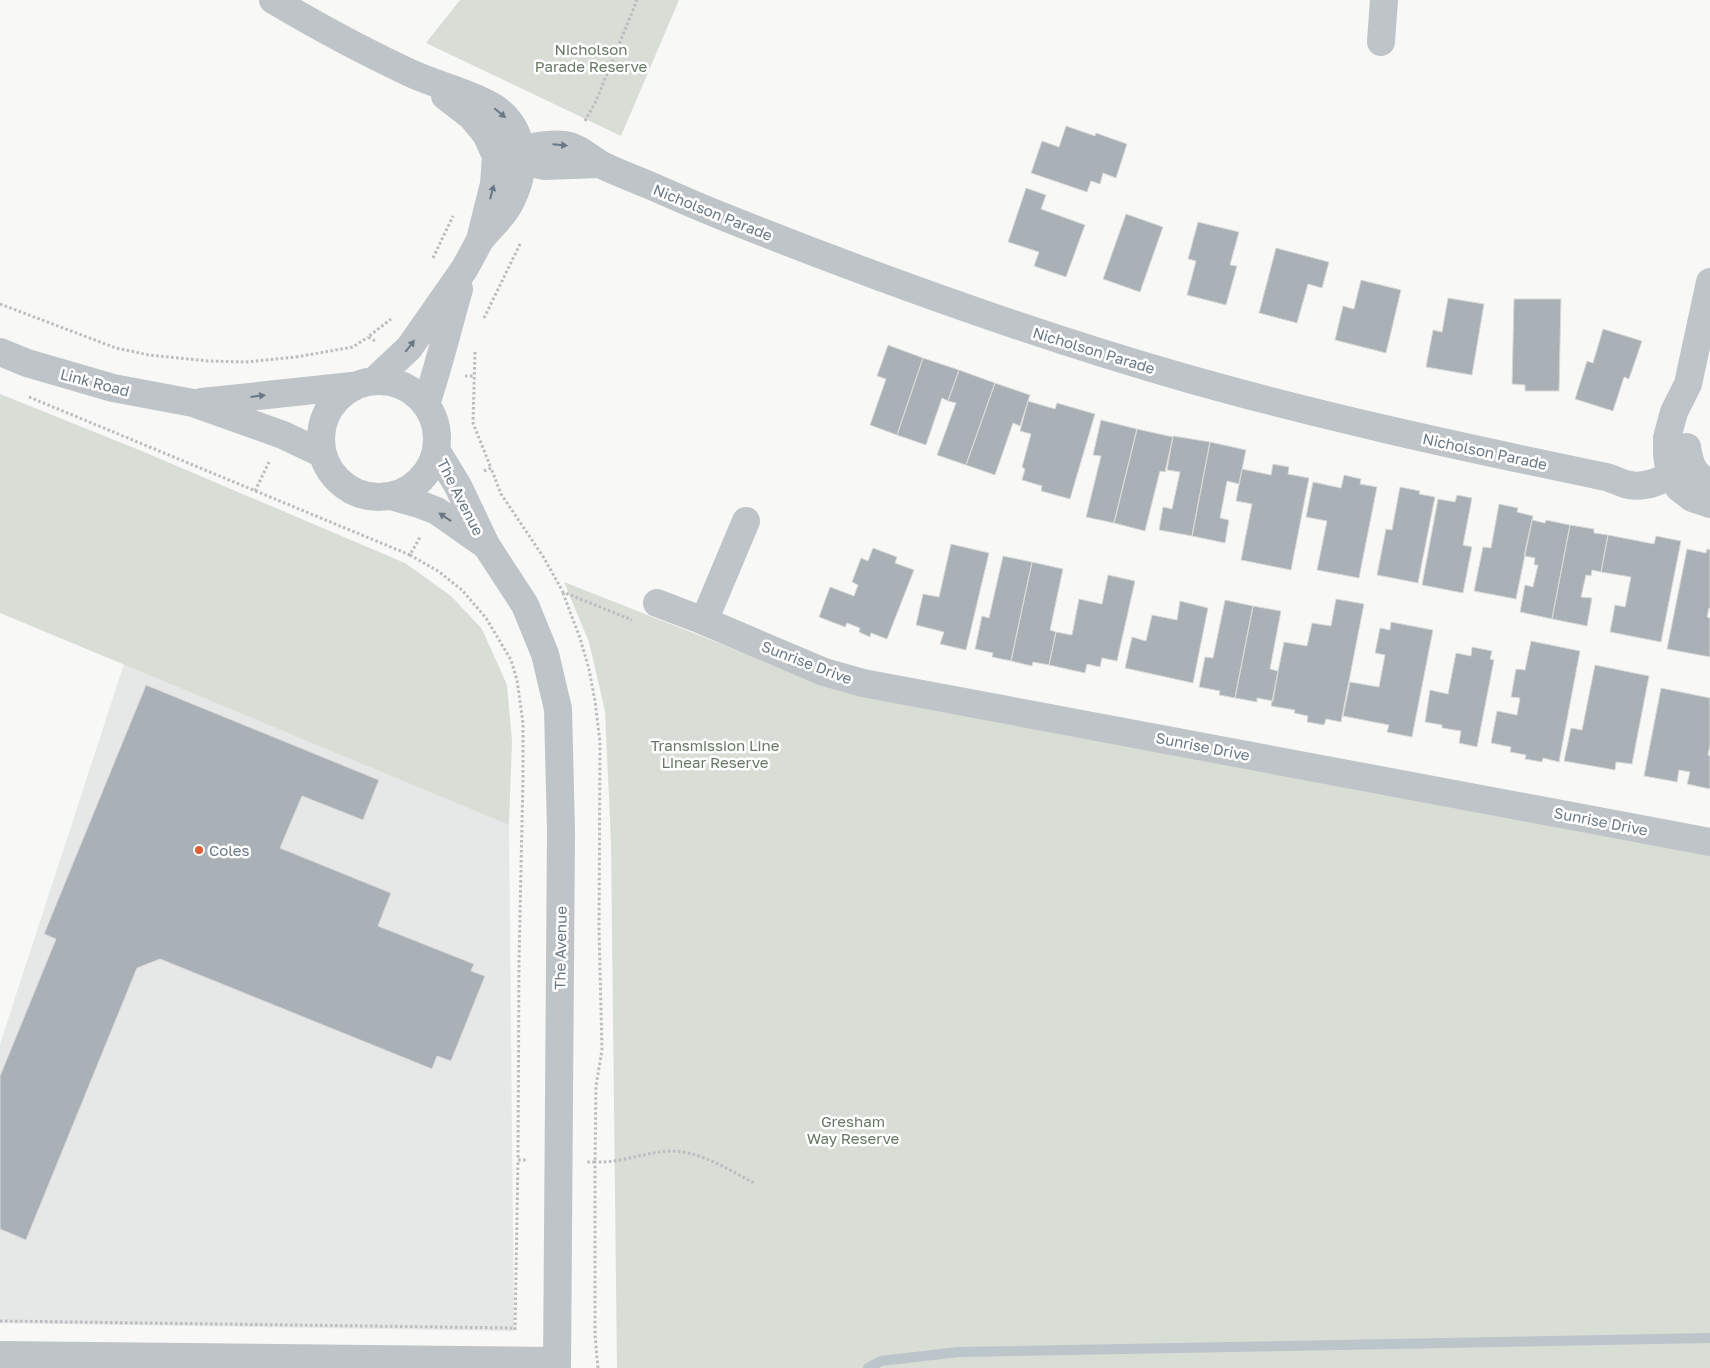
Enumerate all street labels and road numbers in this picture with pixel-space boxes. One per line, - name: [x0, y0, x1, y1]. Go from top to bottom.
- street label: Nicholson Parade: [651, 180, 775, 244]
- street label: Nicholson Parade: [1031, 323, 1158, 377]
- street label: Link Road: [58, 364, 132, 400]
- street label: Nicholson Parade: [1421, 429, 1549, 473]
- street label: The Avenue: [434, 456, 488, 539]
- street label: Sunrise Drive: [759, 637, 855, 688]
- street label: Sunrise Drive: [1154, 728, 1252, 764]
- street label: Sunrise Drive: [1552, 803, 1650, 839]
- street label: The Avenue: [550, 906, 570, 990]

